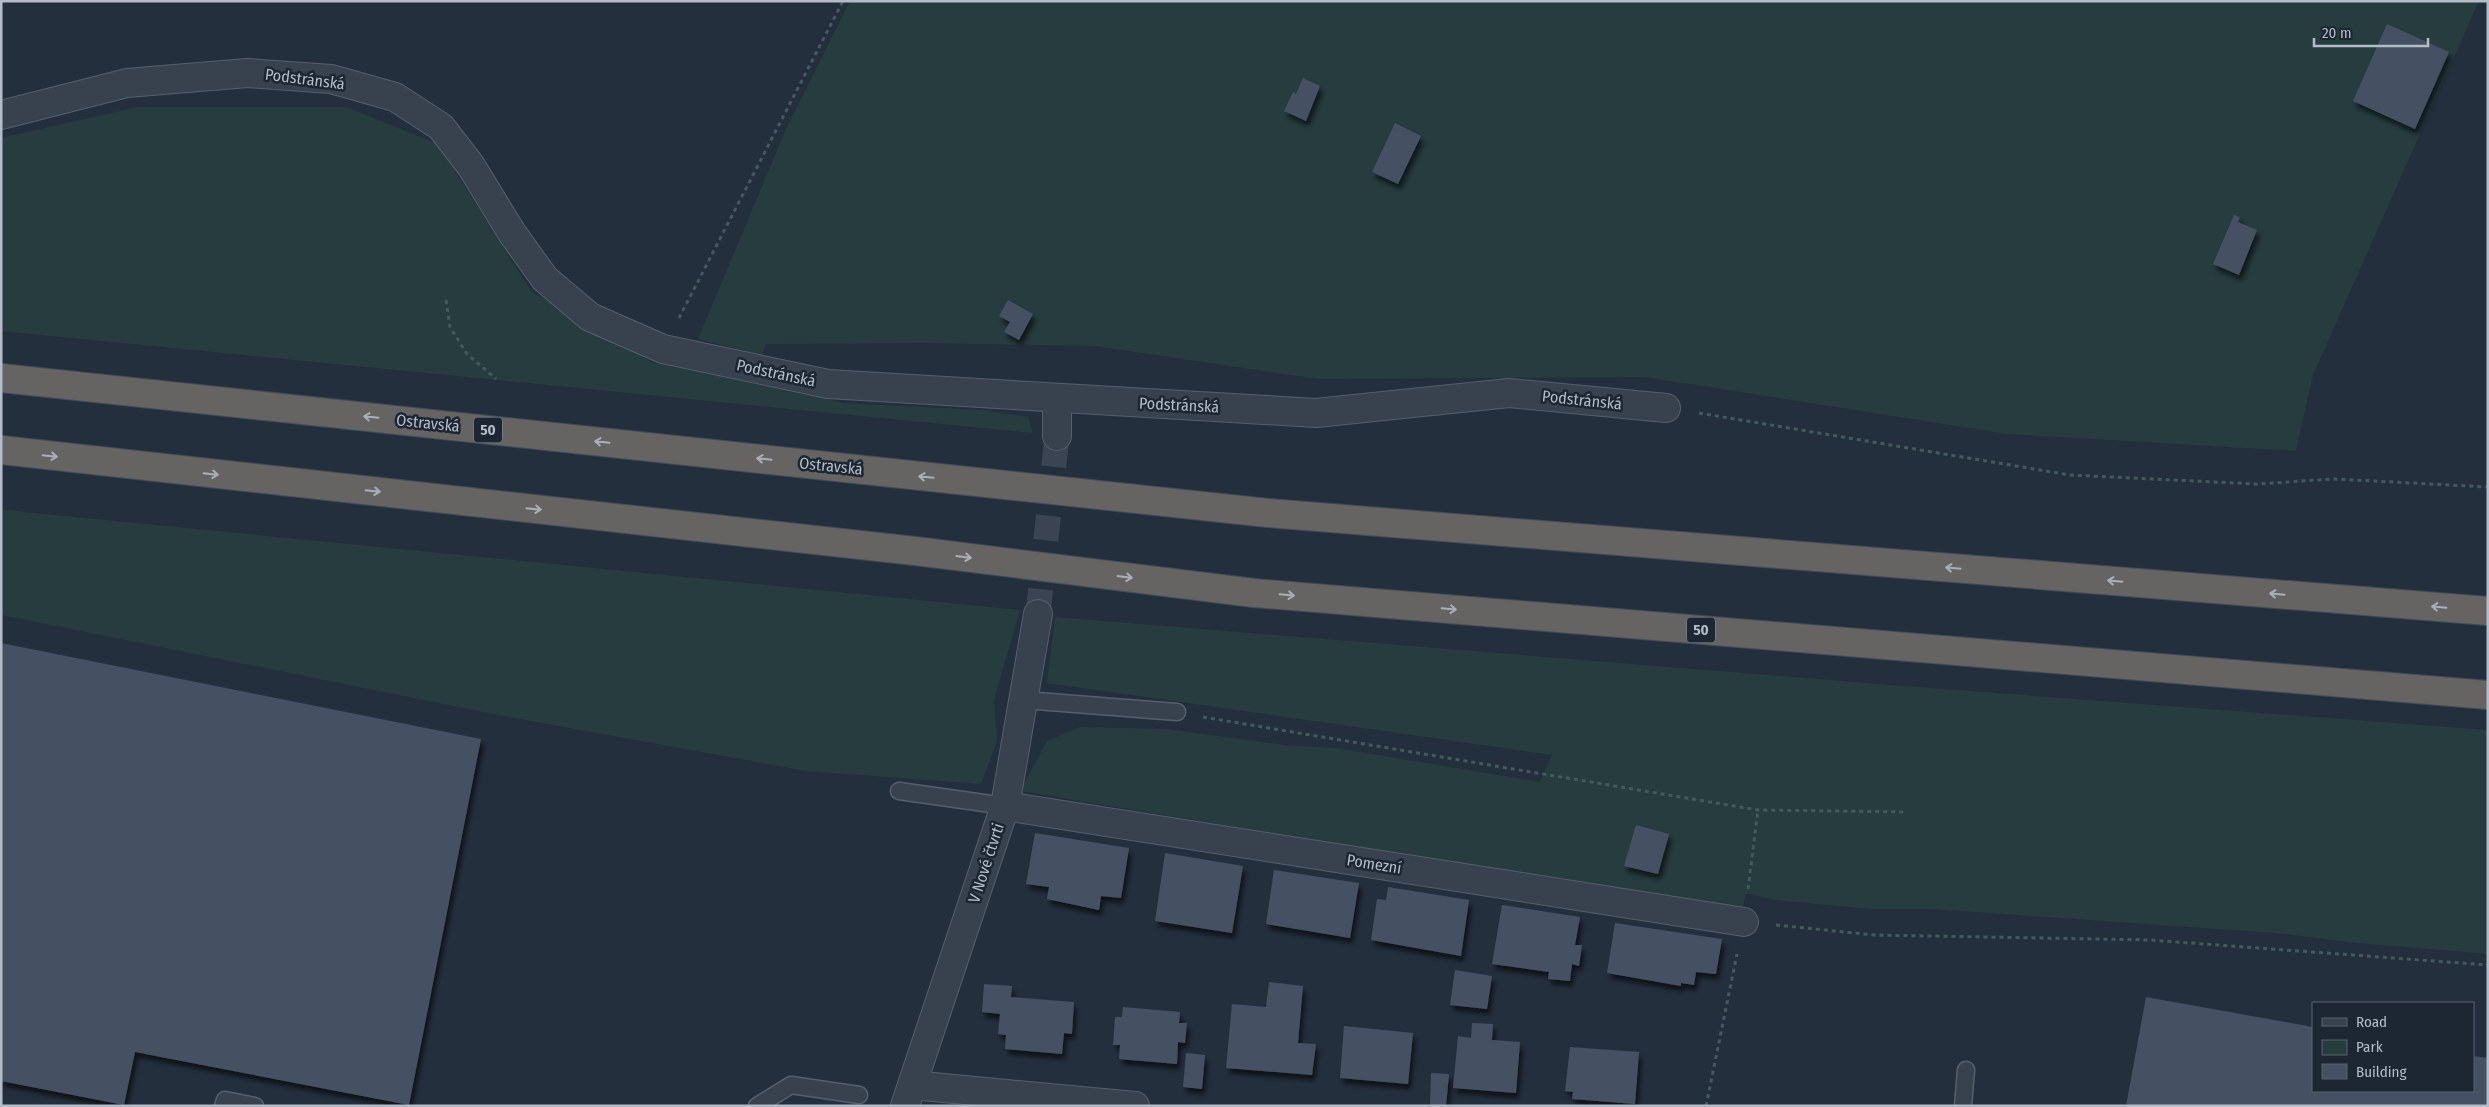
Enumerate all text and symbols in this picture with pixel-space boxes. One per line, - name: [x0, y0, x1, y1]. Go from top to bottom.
- scale bar: [2314, 15, 2428, 47]
- text: 20 m: [2322, 24, 2352, 42]
- street label: Podstránská: [264, 65, 346, 93]
- street label: Podstránská: [735, 355, 817, 391]
- street label: Podstránská: [1541, 386, 1623, 414]
- street label: Podstránská: [1138, 393, 1220, 417]
- street label: Ostravská: [395, 410, 461, 436]
- one-way arrow: [364, 412, 380, 422]
- road number: 50: [474, 418, 502, 442]
- one-way arrow: [595, 437, 611, 447]
- one-way arrow: [41, 451, 57, 461]
- street label: Ostravská: [798, 453, 864, 479]
- one-way arrow: [756, 454, 772, 464]
- one-way arrow: [203, 469, 219, 479]
- one-way arrow: [918, 472, 934, 482]
- one-way arrow: [364, 486, 380, 496]
- one-way arrow: [526, 504, 542, 514]
- one-way arrow: [956, 552, 972, 562]
- one-way arrow: [1946, 564, 1962, 573]
- one-way arrow: [1117, 572, 1133, 582]
- one-way arrow: [2107, 577, 2123, 586]
- one-way arrow: [2269, 590, 2285, 599]
- one-way arrow: [1278, 591, 1294, 600]
- one-way arrow: [2431, 603, 2447, 612]
- one-way arrow: [1440, 604, 1456, 614]
- road number: 50: [1687, 618, 1715, 642]
- street label: V Nové čtvrti: [964, 821, 1008, 905]
- street label: Pomezní: [1345, 850, 1403, 878]
- legend: [2312, 1002, 2474, 1092]
- text: Road: [2356, 1013, 2387, 1031]
- text: Park: [2356, 1038, 2383, 1056]
- text: Building: [2356, 1063, 2407, 1081]

